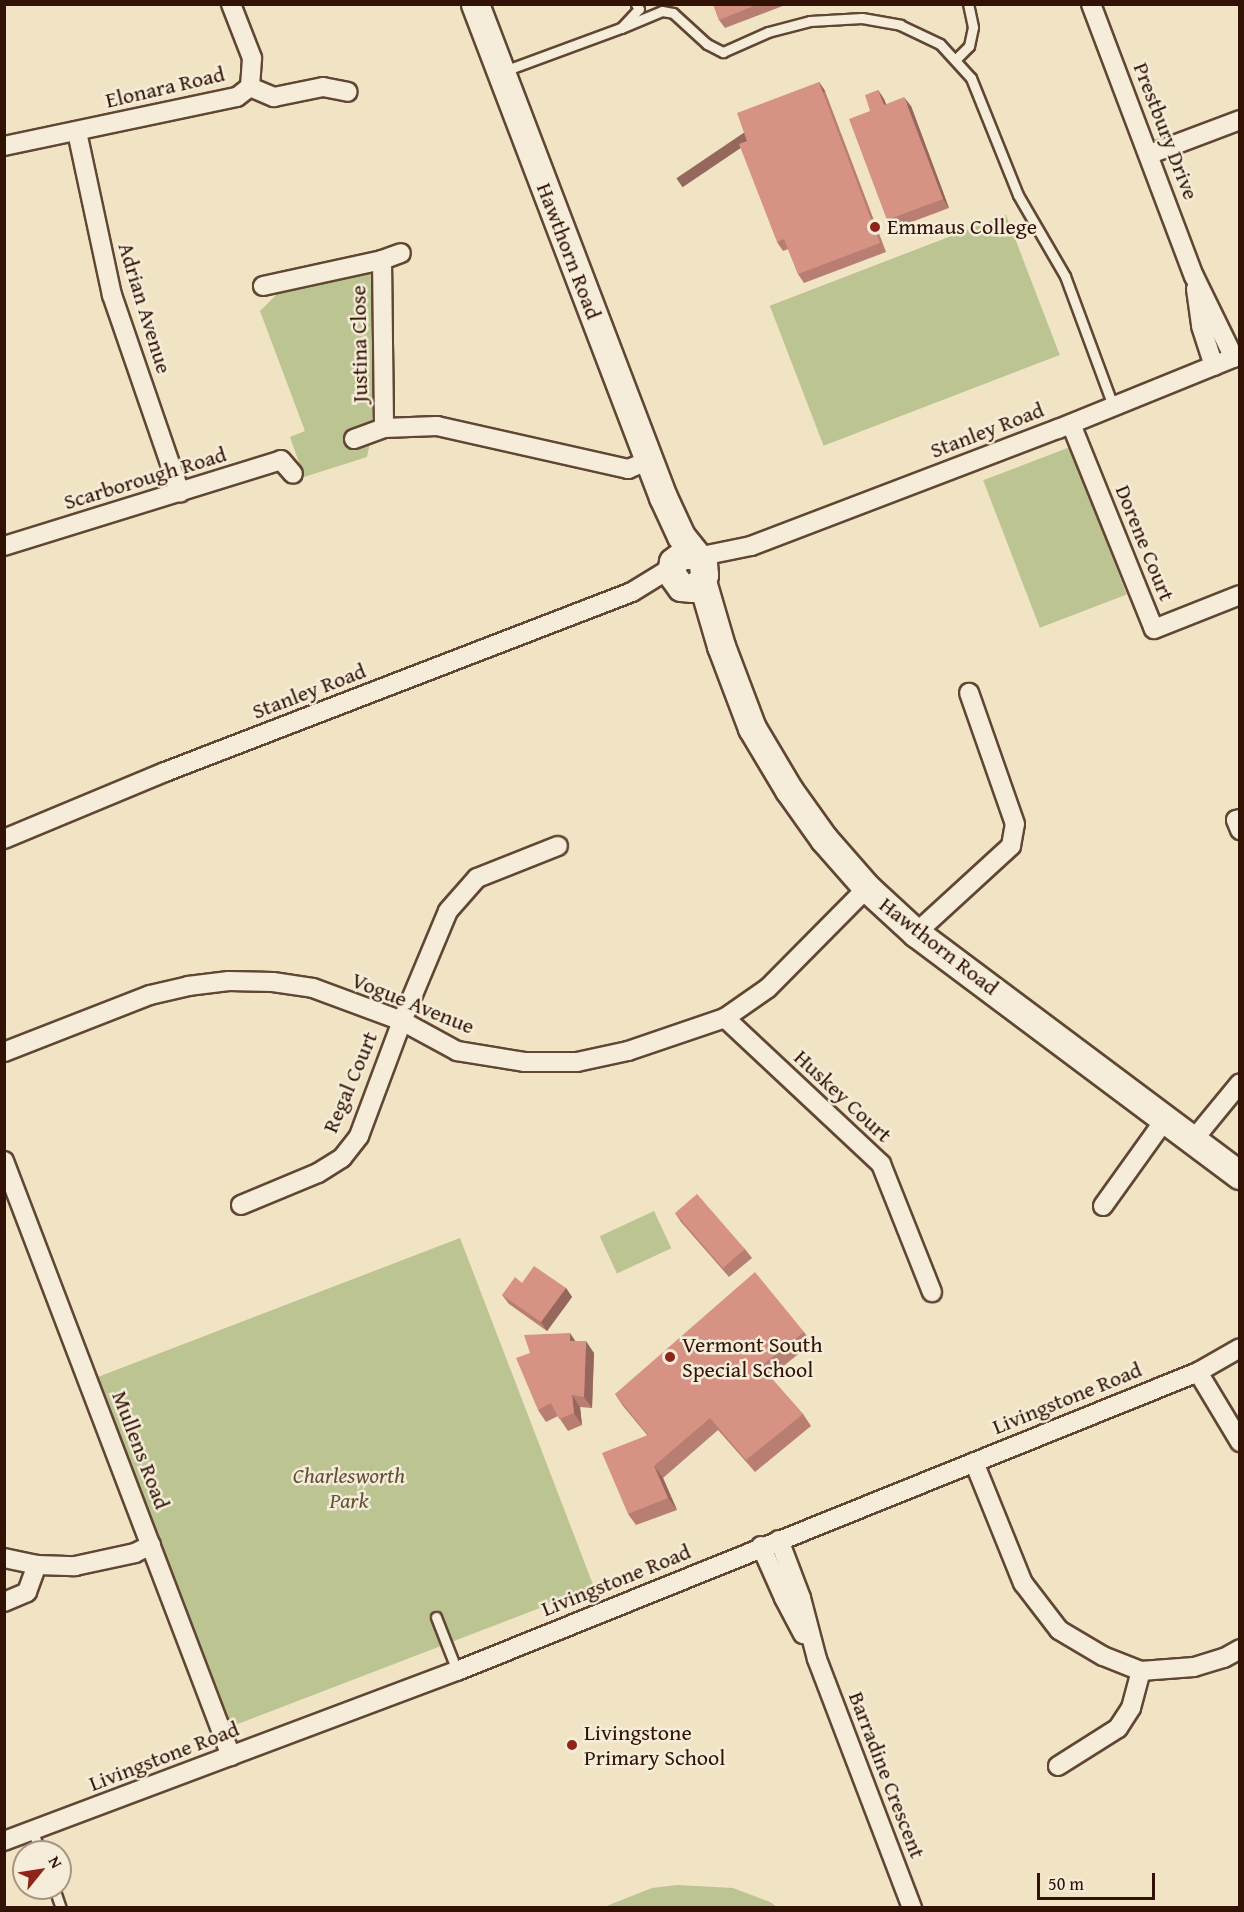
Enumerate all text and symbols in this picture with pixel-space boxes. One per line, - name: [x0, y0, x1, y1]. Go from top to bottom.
- street label: Prestbury Drive: [1128, 59, 1204, 203]
- street label: Elonara Road: [103, 60, 227, 114]
- street label: Hawthorn Road: [531, 179, 607, 323]
- place label: Emmaus College: [887, 214, 1037, 240]
- marker: Emmaus College: [868, 220, 882, 234]
- street label: Adrian Avenue: [113, 239, 177, 377]
- street label: Justina Close: [345, 285, 373, 403]
- street label: Stanley Road: [926, 396, 1048, 464]
- street label: Scarborough Road: [61, 441, 229, 515]
- street label: Dorene Court: [1110, 481, 1180, 605]
- street label: Stanley Road: [248, 657, 370, 725]
- street label: Hawthorn Road: [874, 891, 1004, 1001]
- street label: Vogue Avenue: [348, 966, 478, 1040]
- street label: Regal Court: [317, 1027, 383, 1137]
- street label: Huskey Court: [789, 1044, 897, 1148]
- place label: Vermont South Special School: [682, 1331, 823, 1382]
- marker: Vermont South Special School: [663, 1350, 677, 1364]
- street label: Livingstone Road: [989, 1356, 1145, 1440]
- street label: Mullens Road: [106, 1387, 176, 1513]
- park label: Charlesworth Park: [293, 1462, 405, 1514]
- street label: Livingstone Road: [538, 1538, 694, 1622]
- street label: Barradine Crescent: [843, 1688, 931, 1862]
- street label: Livingstone Road: [85, 1715, 243, 1797]
- place label: Livingstone Primary School: [584, 1719, 725, 1771]
- marker: Livingstone Primary School: [565, 1738, 579, 1752]
- north arrow: [12, 1840, 72, 1900]
- text: N: [43, 1851, 69, 1873]
- scale bar: [1040, 1861, 1158, 1899]
- text: 50 m: [1048, 1870, 1084, 1897]

